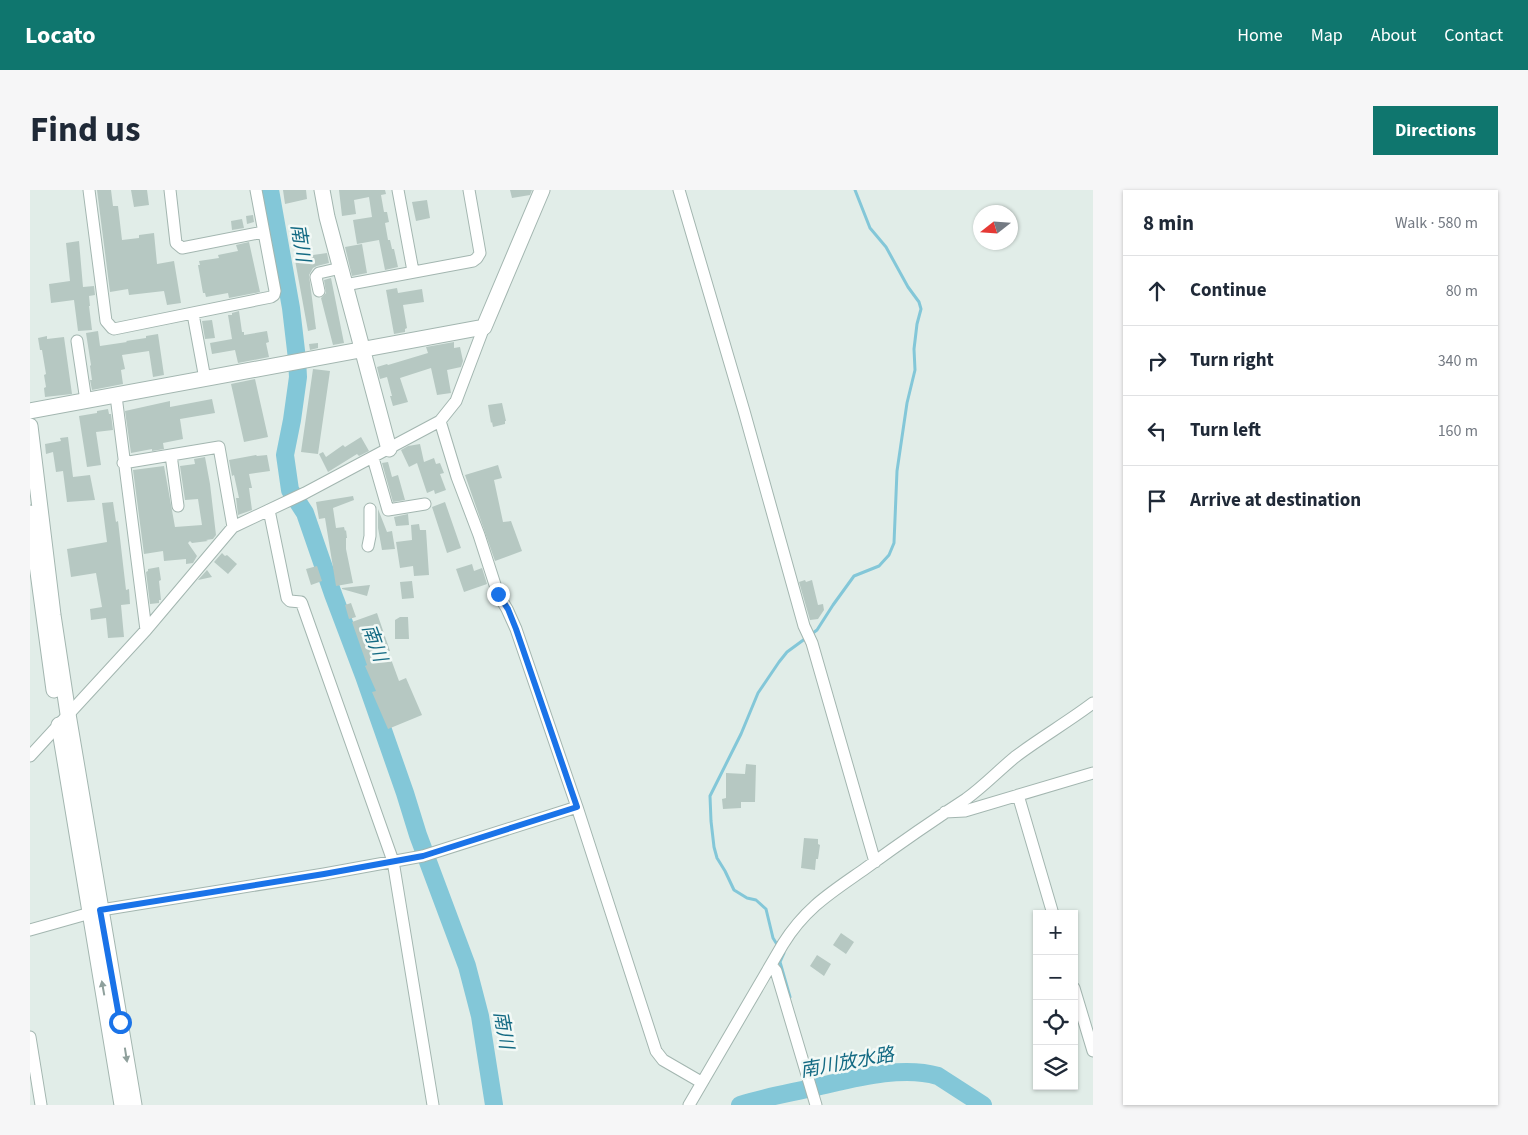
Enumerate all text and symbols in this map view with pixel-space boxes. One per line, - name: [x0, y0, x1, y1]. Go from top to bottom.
- text: Locato: [25, 18, 96, 53]
- text: Home: [1237, 23, 1283, 48]
- text: Map: [1311, 23, 1343, 48]
- text: About: [1371, 23, 1416, 48]
- text: Contact: [1444, 23, 1503, 48]
- text: Find us: [30, 105, 140, 155]
- button: Directions: [1373, 106, 1498, 155]
- north arrow: [973, 205, 1018, 250]
- text: 8 min: [1143, 208, 1194, 238]
- text: Walk · 580 m: [1395, 212, 1478, 234]
- water label: 南川: [284, 222, 317, 266]
- icon: ahead: [1143, 277, 1171, 305]
- text: Continue: [1190, 277, 1267, 304]
- text: 80 m: [1446, 280, 1478, 302]
- icon: right: [1143, 347, 1171, 375]
- text: Turn right: [1190, 347, 1274, 374]
- text: 340 m: [1438, 350, 1478, 372]
- icon: left: [1143, 417, 1171, 445]
- text: Turn left: [1190, 417, 1261, 444]
- text: 160 m: [1438, 420, 1478, 442]
- icon: arrive: [1143, 487, 1171, 515]
- text: Arrive at destination: [1190, 487, 1361, 514]
- route end: [487, 583, 510, 606]
- water label: 南川: [355, 621, 394, 667]
- map controls: [1033, 910, 1078, 1090]
- button: +: [1033, 910, 1078, 955]
- button: −: [1033, 955, 1078, 1000]
- one-way arrow: [98, 980, 106, 996]
- button: locate: [1033, 1000, 1078, 1045]
- water label: 南川: [486, 1009, 520, 1053]
- route start: [109, 1011, 132, 1034]
- water label: 南川放水路: [798, 1041, 898, 1085]
- button: layers: [1033, 1045, 1078, 1090]
- one-way arrow: [122, 1047, 130, 1063]

